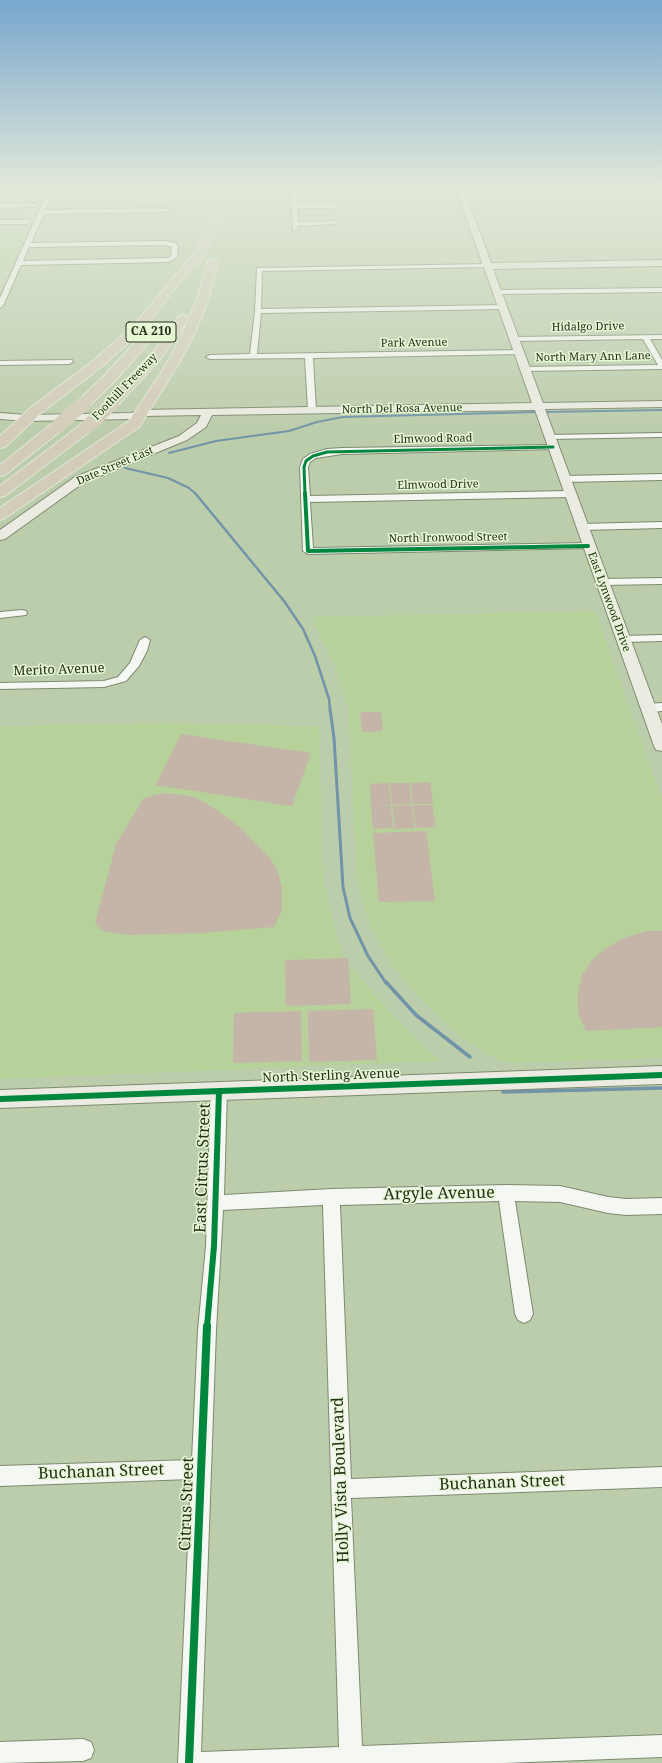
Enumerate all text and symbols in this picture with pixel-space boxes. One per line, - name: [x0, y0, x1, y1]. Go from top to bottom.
- street label: Hidalgo Drive: [552, 320, 624, 334]
- road number: CA 210: [126, 322, 176, 342]
- street label: Park Avenue: [381, 336, 447, 350]
- street label: North Mary Ann Lane: [535, 349, 651, 365]
- street label: Foothill Freeway: [90, 351, 160, 423]
- street label: North Del Rosa Avenue: [342, 401, 462, 417]
- street label: Elmwood Road: [393, 432, 473, 446]
- street label: Date Street East: [75, 444, 155, 488]
- street label: Elmwood Drive: [397, 478, 479, 492]
- street label: North Ironwood Street: [389, 530, 507, 546]
- street label: East Lynwood Drive: [585, 550, 633, 654]
- street label: Merito Avenue: [13, 661, 105, 679]
- street label: North Sterling Avenue: [262, 1066, 400, 1086]
- street label: East Citrus Street: [191, 1103, 215, 1233]
- street label: Argyle Avenue: [383, 1183, 495, 1205]
- street label: Holly Vista Boulevard: [329, 1397, 353, 1563]
- street label: Citrus Street: [176, 1457, 198, 1551]
- street label: Buchanan Street: [38, 1460, 164, 1484]
- street label: Buchanan Street: [439, 1471, 565, 1495]

